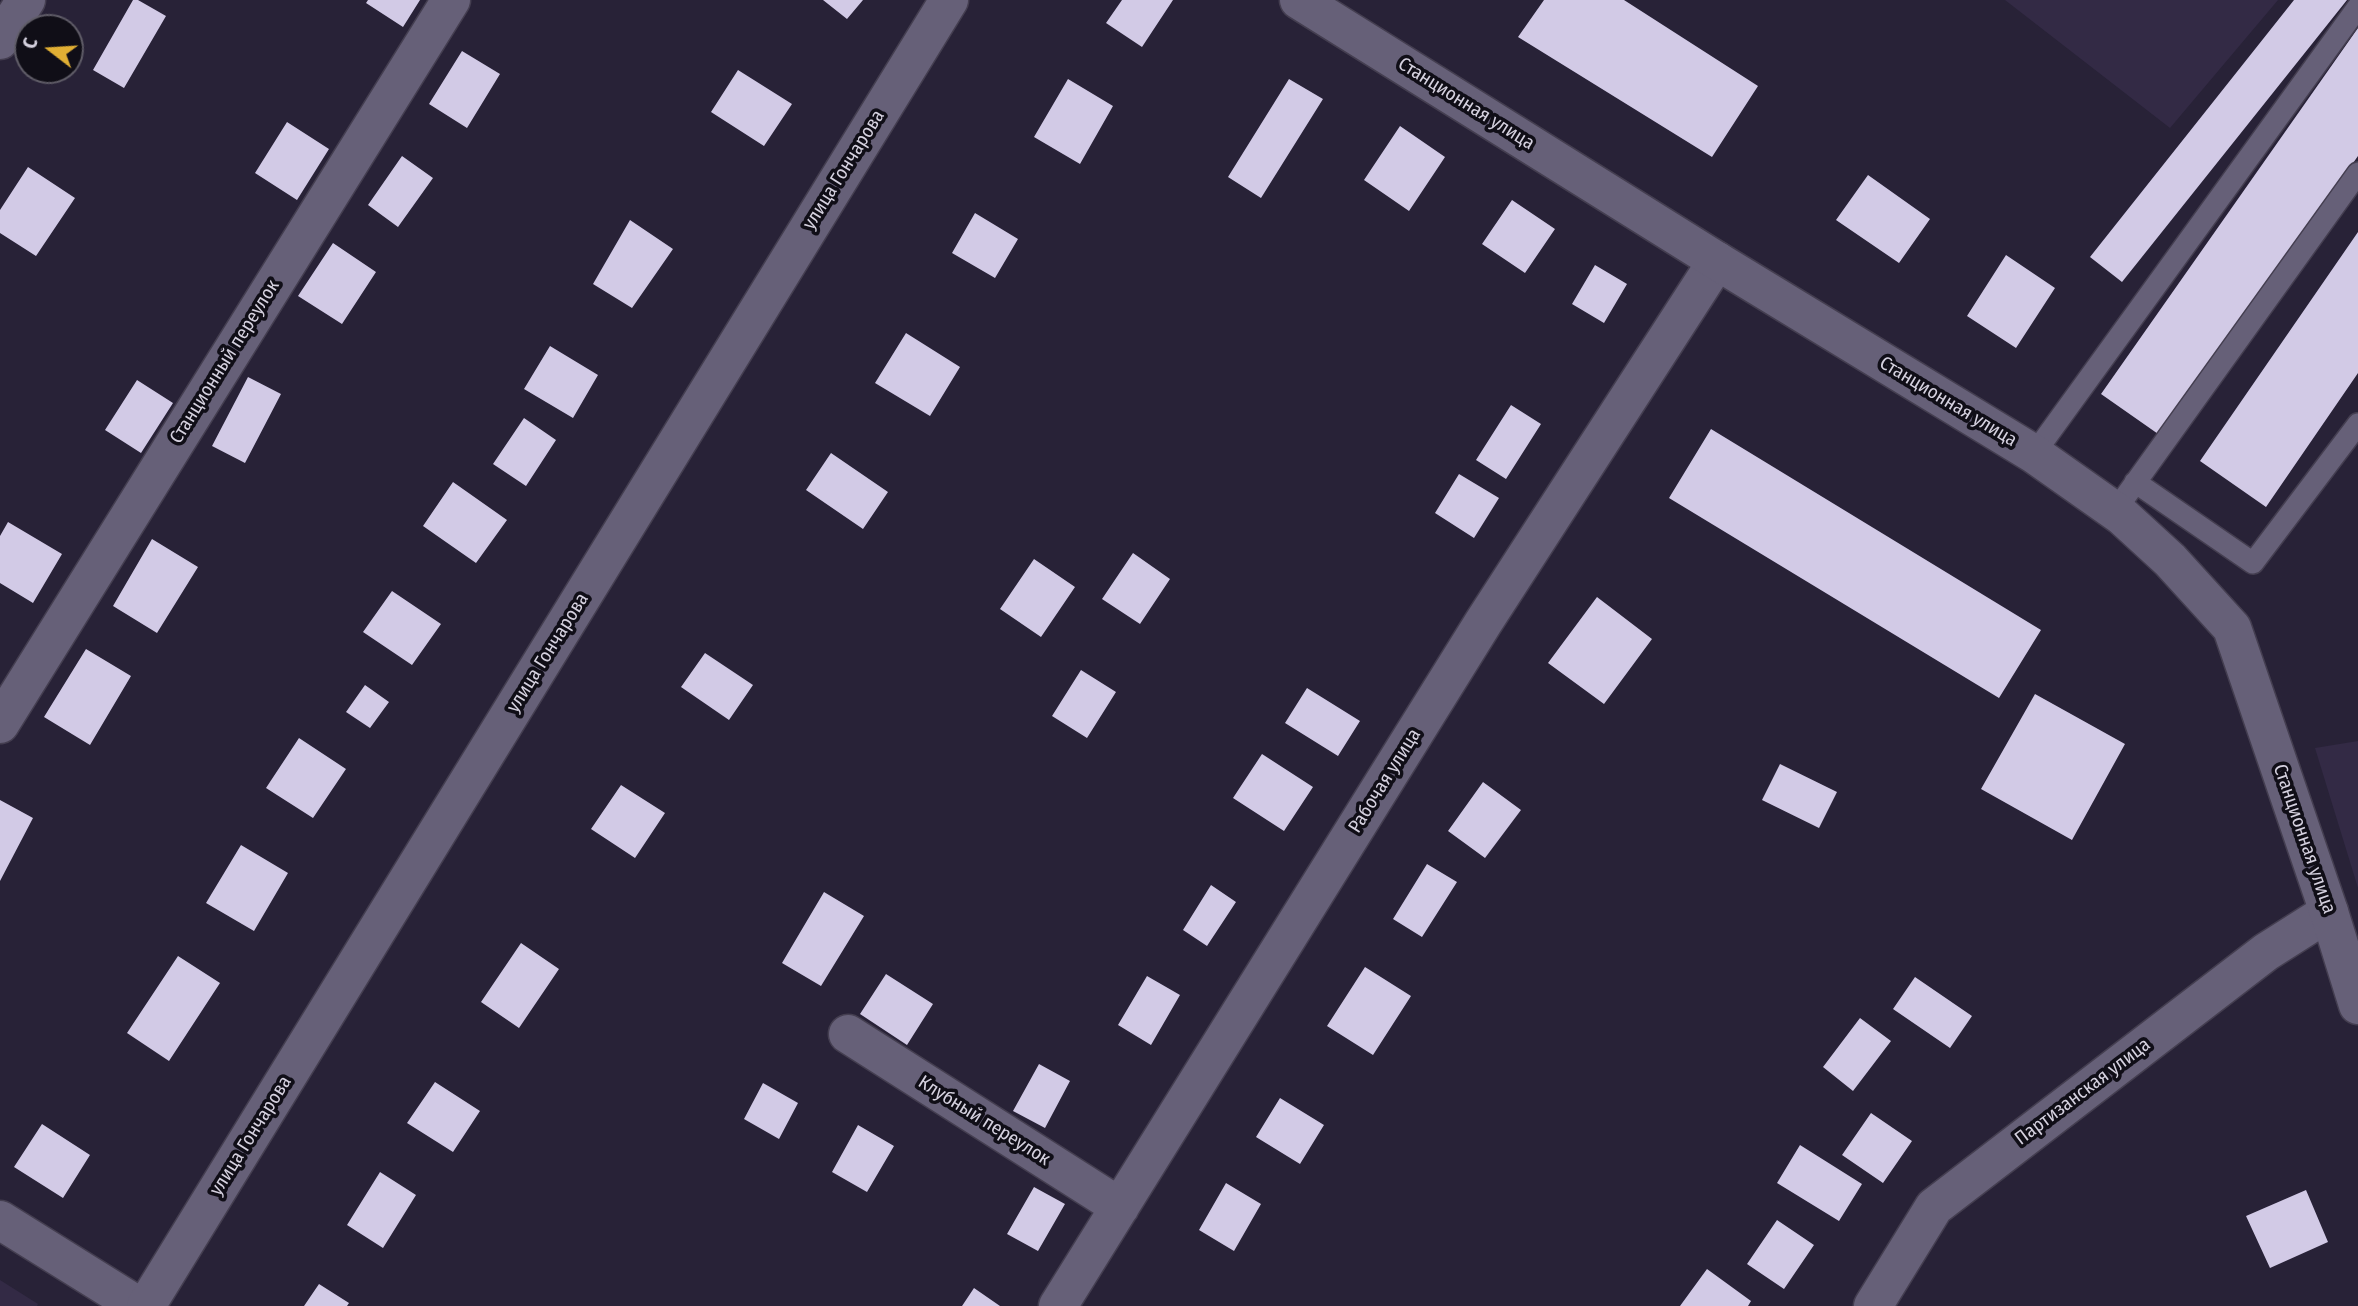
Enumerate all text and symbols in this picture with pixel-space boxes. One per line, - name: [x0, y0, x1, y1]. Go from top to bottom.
- north arrow: [14, 14, 84, 84]
- text: С: [18, 35, 43, 51]
- street label: Станционная улица: [1394, 53, 1538, 155]
- street label: улица Гончарова: [798, 106, 890, 234]
- street label: Станционный переулок: [165, 276, 285, 448]
- street label: Станционная улица: [1875, 352, 2021, 452]
- street label: улица Гончарова: [502, 589, 594, 717]
- street label: Рабочая улица: [1344, 725, 1426, 837]
- street label: Станционная улица: [2268, 761, 2340, 917]
- street label: Партизанская улица: [2011, 1034, 2155, 1150]
- street label: Клубный переулок: [914, 1071, 1054, 1171]
- street label: улица Гончарова: [205, 1072, 297, 1200]

